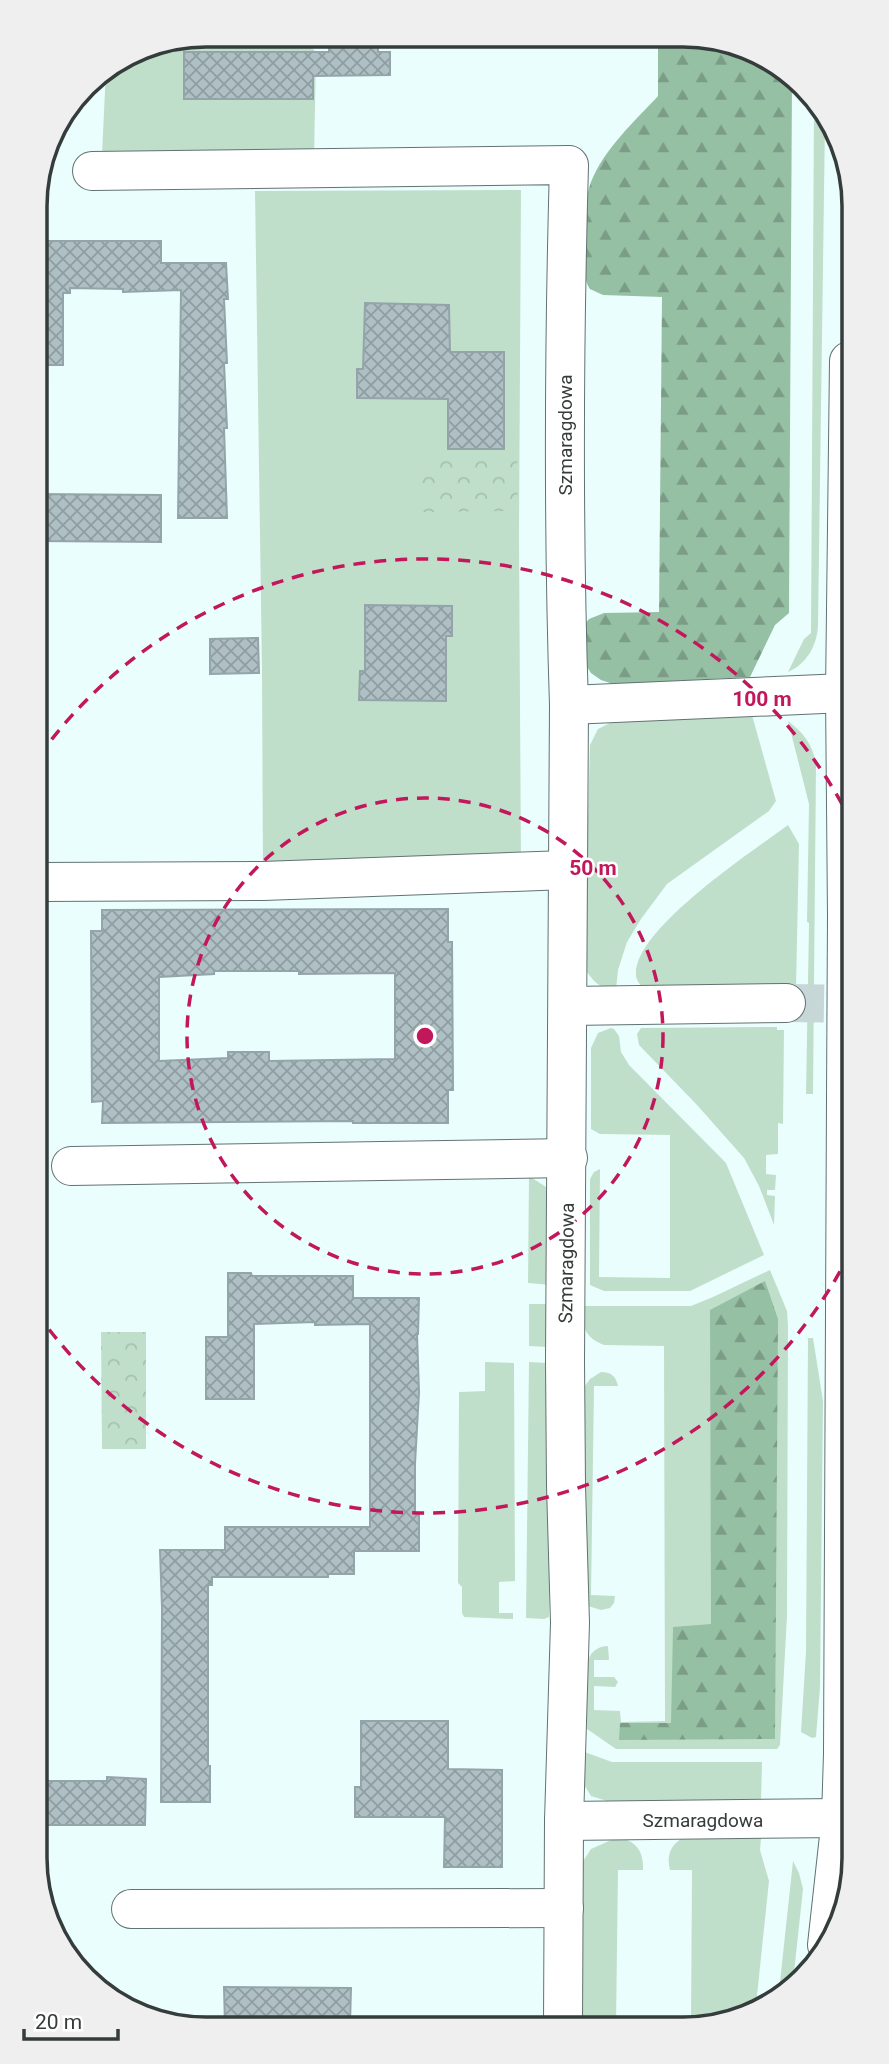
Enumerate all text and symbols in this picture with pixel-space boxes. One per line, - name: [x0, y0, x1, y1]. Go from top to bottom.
- street label: Szmaragdowa: [554, 375, 577, 495]
- text: 100 m: [732, 687, 792, 711]
- text: 50 m: [569, 856, 617, 880]
- centre of rings: [413, 1024, 437, 1048]
- street label: Szmaragdowa: [554, 1202, 579, 1324]
- street label: Szmaragdowa: [643, 1809, 763, 1832]
- scale bar: [24, 1997, 119, 2041]
- text: 20 m: [35, 2010, 82, 2034]

